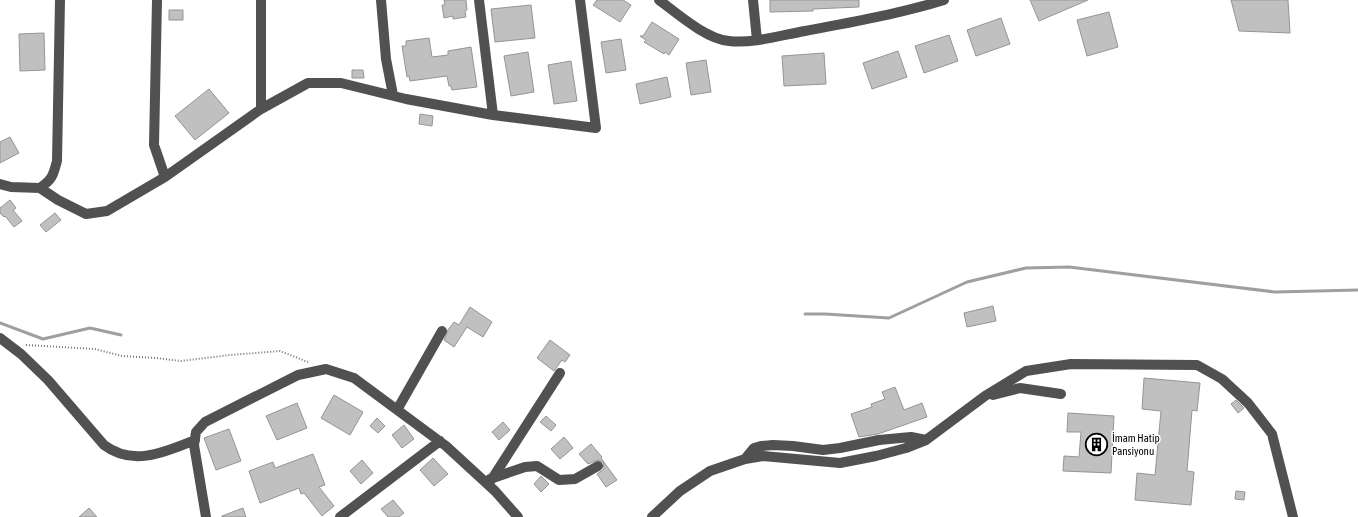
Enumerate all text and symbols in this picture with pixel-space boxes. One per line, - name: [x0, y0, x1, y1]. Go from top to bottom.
- building icon: İmam Hatip Pansiyonu: [1083, 431, 1109, 457]
- place label: İmam Hatip Pansiyonu: [1112, 432, 1160, 457]

